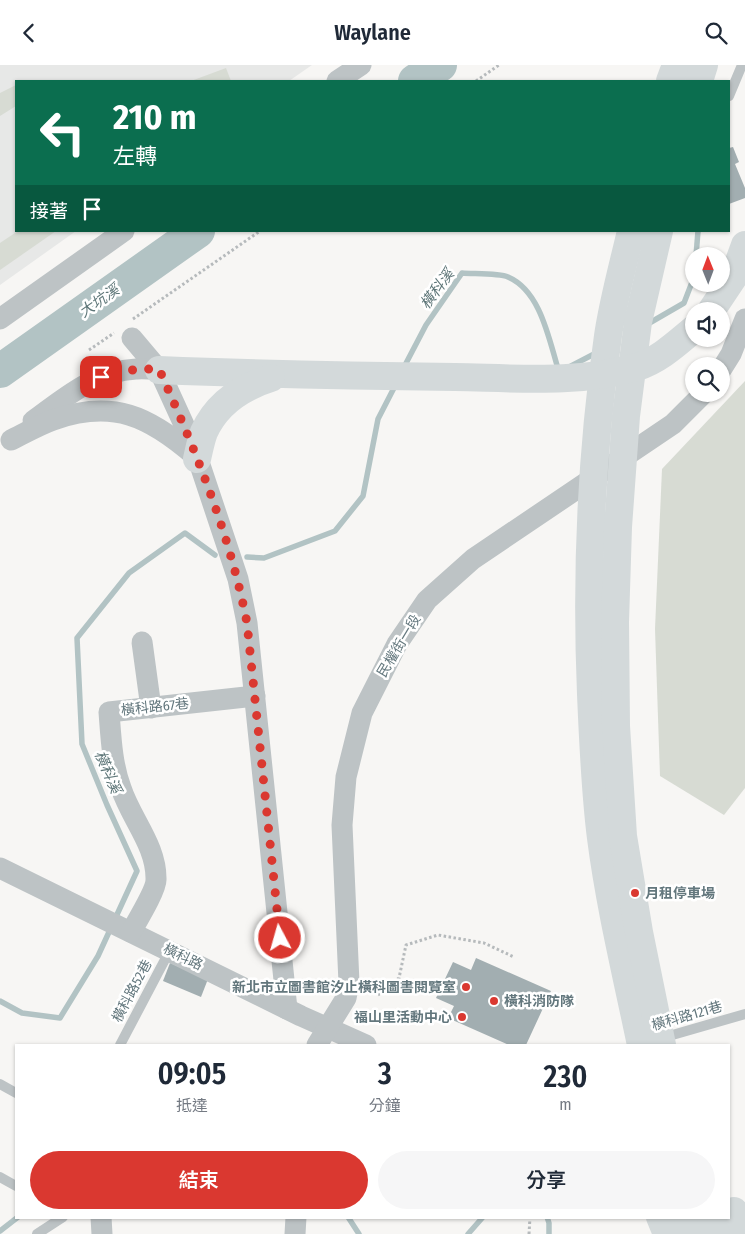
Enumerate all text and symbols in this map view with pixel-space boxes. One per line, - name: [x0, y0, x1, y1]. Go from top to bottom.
- icon: back: [15, 19, 43, 47]
- text: Waylane: [334, 19, 411, 46]
- icon: search: [702, 19, 730, 47]
- text: 210 m: [113, 96, 197, 138]
- icon: left: [30, 100, 95, 165]
- text: 左轉: [113, 143, 157, 170]
- icon: arrive: [78, 195, 106, 223]
- text: 接著: [30, 200, 68, 223]
- north arrow: [685, 247, 730, 293]
- map controls: [685, 247, 730, 402]
- water label: 橫科溪: [416, 264, 459, 312]
- water label: 大坑溪: [75, 280, 124, 321]
- button: sound: [685, 302, 730, 347]
- pin: [80, 356, 122, 398]
- button: search: [685, 357, 730, 402]
- icon: arrive: [87, 363, 115, 391]
- street label: 民權街一段: [374, 612, 424, 680]
- street label: 橫科路67巷: [120, 695, 190, 719]
- water label: 橫科溪: [91, 748, 126, 798]
- place label: 月租停車場: [645, 885, 715, 902]
- marker: 月租停車場: [629, 887, 641, 899]
- position arrow: [253, 911, 305, 963]
- street label: 橫科路: [160, 940, 206, 974]
- street label: 橫科路52巷: [108, 957, 156, 1025]
- place label: 新北市立圖書館汐止橫科圖書閱覽室: [232, 979, 456, 996]
- marker: 新北市立圖書館汐止橫科圖書閱覽室: [460, 981, 472, 993]
- place label: 橫科消防隊: [504, 993, 574, 1010]
- marker: 橫科消防隊: [488, 995, 500, 1007]
- street label: 橫科路121巷: [650, 998, 724, 1034]
- place label: 福山里活動中心: [354, 1009, 452, 1026]
- marker: 福山里活動中心: [456, 1011, 468, 1023]
- text: 09:05: [158, 1056, 226, 1092]
- text: 3: [378, 1056, 392, 1092]
- text: 230: [543, 1059, 587, 1095]
- text: m: [559, 1095, 572, 1114]
- text: 抵達: [176, 1096, 208, 1115]
- text: 分鐘: [369, 1096, 401, 1115]
- button: 結束: [30, 1151, 368, 1209]
- button: 分享: [378, 1151, 715, 1209]

